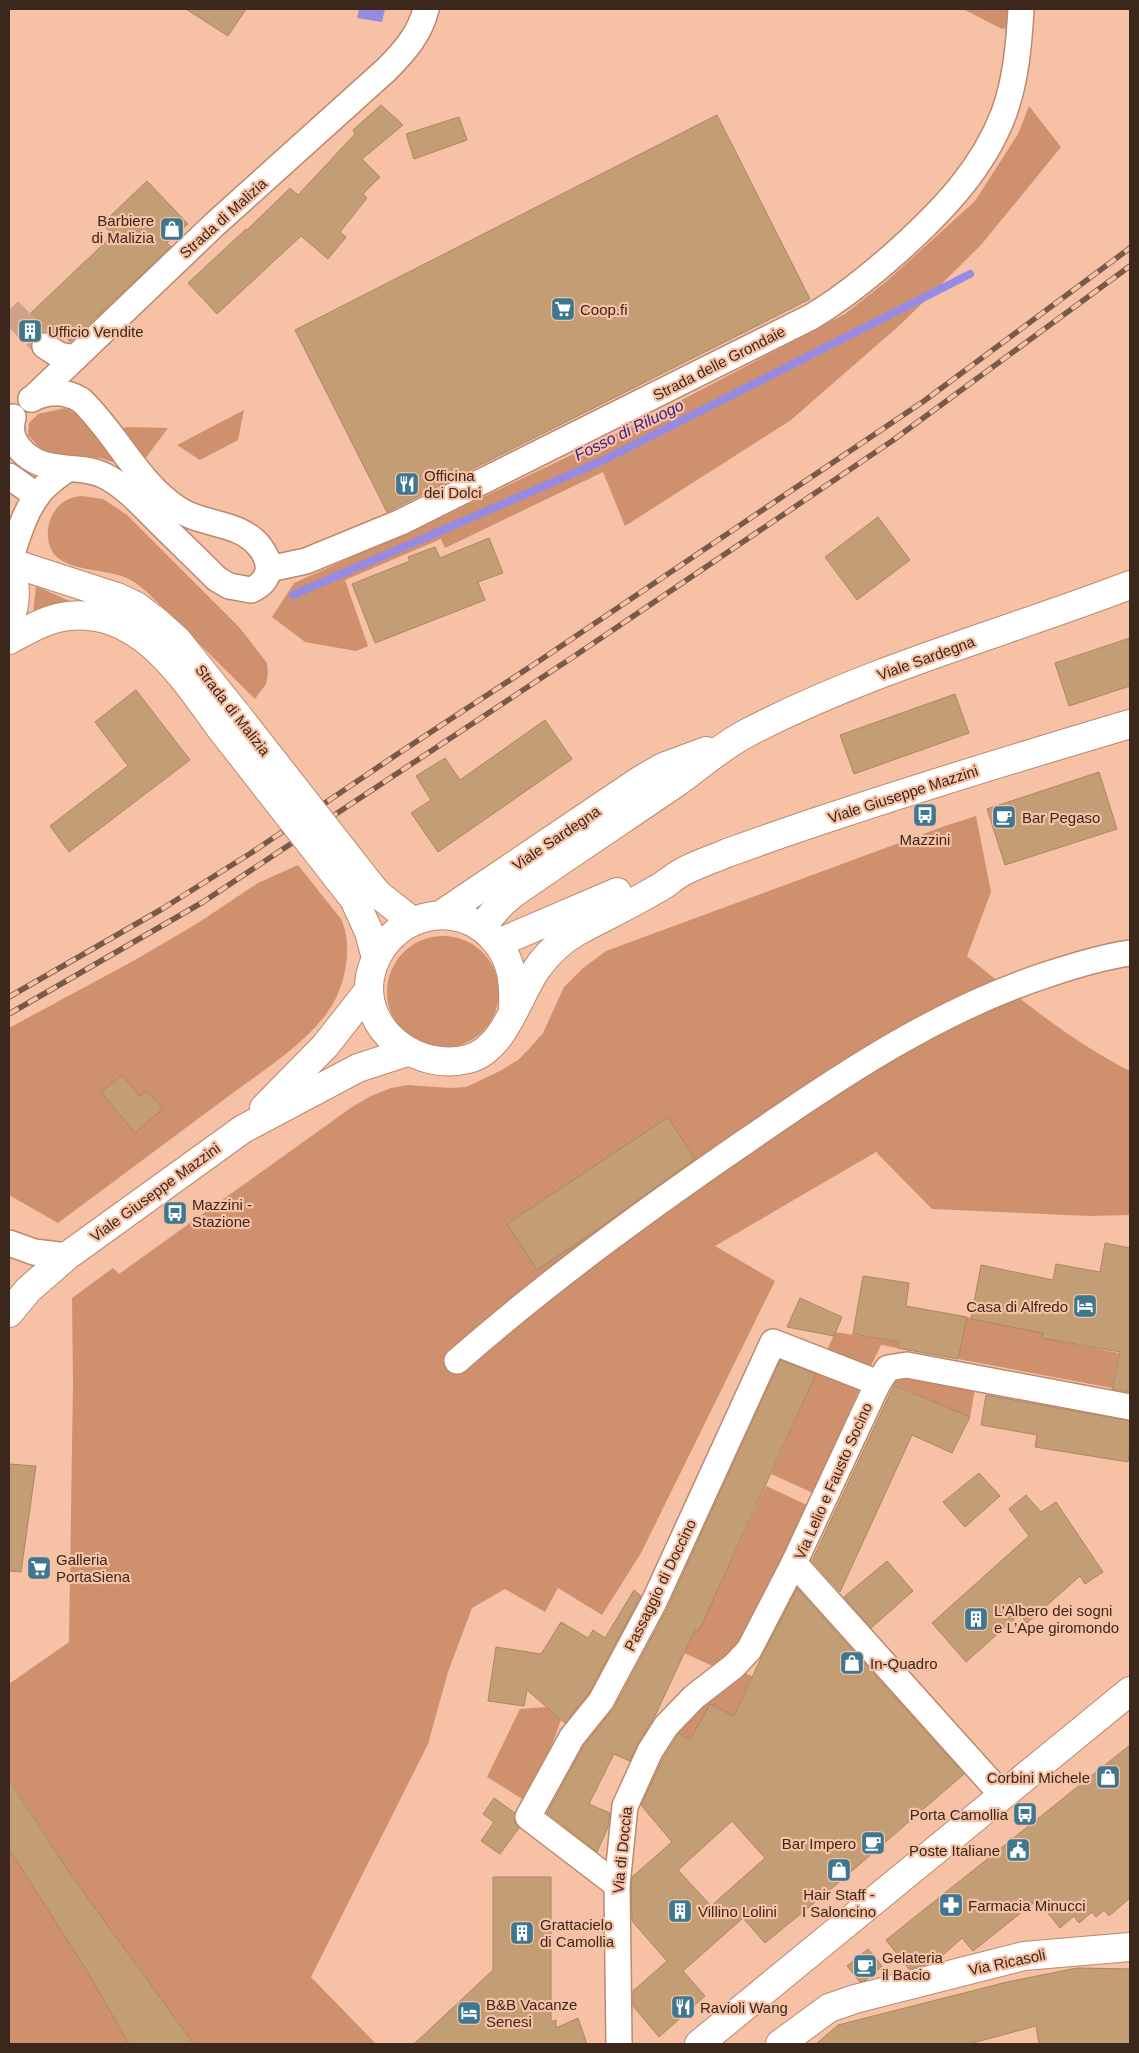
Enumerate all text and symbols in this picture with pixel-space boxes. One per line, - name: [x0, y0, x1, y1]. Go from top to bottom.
- street label: Strada di Malizia: [176, 174, 270, 261]
- place label: Barbiere di Malizia: [91, 212, 155, 246]
- shop icon: Barbiere di Malizia: [159, 216, 185, 242]
- supermarket icon: Coop.fi: [550, 296, 576, 322]
- place label: Coop.fi: [580, 301, 628, 318]
- building icon: Ufficio Vendite: [17, 318, 43, 344]
- street label: Strada delle Grondaie: [650, 322, 788, 404]
- place label: Ufficio Vendite: [48, 323, 144, 340]
- water label: Fosso di Riluogo: [572, 396, 686, 464]
- place label: Officina dei Dolci: [424, 467, 482, 501]
- restaurant icon: Officina dei Dolci: [394, 471, 420, 497]
- street label: Viale Sardegna: [875, 632, 978, 683]
- street label: Strada di Malizia: [192, 661, 274, 759]
- street label: Viale Giuseppe Mazzini: [826, 762, 980, 826]
- street label: Viale Sardegna: [509, 802, 604, 874]
- bus stop icon: Mazzini: [912, 802, 938, 828]
- cafe icon: Bar Pegaso: [991, 804, 1017, 830]
- place label: Bar Pegaso: [1022, 809, 1100, 826]
- place label: Mazzini: [900, 831, 950, 848]
- street label: Viale Giuseppe Mazzini: [87, 1139, 223, 1245]
- place label: Mazzini - Stazione: [192, 1196, 252, 1230]
- bus stop icon: Mazzini - Stazione: [162, 1200, 188, 1226]
- hotel icon: Casa di Alfredo: [1072, 1293, 1098, 1319]
- place label: Casa di Alfredo: [966, 1298, 1068, 1315]
- street label: Via Lelio e Fausto Socino: [791, 1400, 875, 1562]
- street label: Passaggio di Doccino: [621, 1516, 699, 1654]
- place label: Galleria PortaSiena: [56, 1551, 131, 1585]
- supermarket icon: Galleria PortaSiena: [26, 1555, 52, 1581]
- place label: L’Albero dei sogni e L’Ape giromondo: [994, 1602, 1119, 1636]
- building icon: L’Albero dei sogni e L’Ape giromondo: [963, 1606, 989, 1632]
- shop icon: In-Quadro: [839, 1650, 865, 1676]
- place label: In-Quadro: [870, 1655, 938, 1672]
- shop icon: Corbini Michele: [1095, 1764, 1121, 1790]
- place label: Corbini Michele: [987, 1769, 1090, 1786]
- bus stop icon: Porta Camollia: [1012, 1801, 1038, 1827]
- street label: Via di Doccia: [609, 1805, 635, 1894]
- place label: Porta Camollia: [910, 1806, 1009, 1823]
- cafe icon: Bar Impero: [860, 1830, 886, 1856]
- place label: Bar Impero: [782, 1835, 856, 1852]
- public building icon: Poste Italiane: [1005, 1837, 1031, 1863]
- place label: Poste Italiane: [909, 1842, 1000, 1859]
- shop icon: Hair Staff - I Saloncino: [826, 1857, 852, 1883]
- place label: Hair Staff - I Saloncino: [802, 1886, 876, 1920]
- pharmacy icon: Farmacia Minucci: [938, 1892, 964, 1918]
- place label: Farmacia Minucci: [968, 1897, 1086, 1914]
- building icon: Villino Lolini: [667, 1898, 693, 1924]
- place label: Villino Lolini: [698, 1903, 777, 1920]
- place label: Grattacielo di Camollia: [540, 1916, 615, 1950]
- building icon: Grattacielo di Camollia: [509, 1920, 535, 1946]
- street label: Via Ricasoli: [967, 1946, 1047, 1978]
- place label: Gelateria il Bacio: [882, 1949, 944, 1983]
- cafe icon: Gelateria il Bacio: [852, 1953, 878, 1979]
- restaurant icon: Ravioli Wang: [670, 1994, 696, 2020]
- place label: B&B Vacanze Senesi: [486, 1996, 577, 2030]
- place label: Ravioli Wang: [700, 1999, 788, 2016]
- hotel icon: B&B Vacanze Senesi: [456, 2000, 482, 2026]

